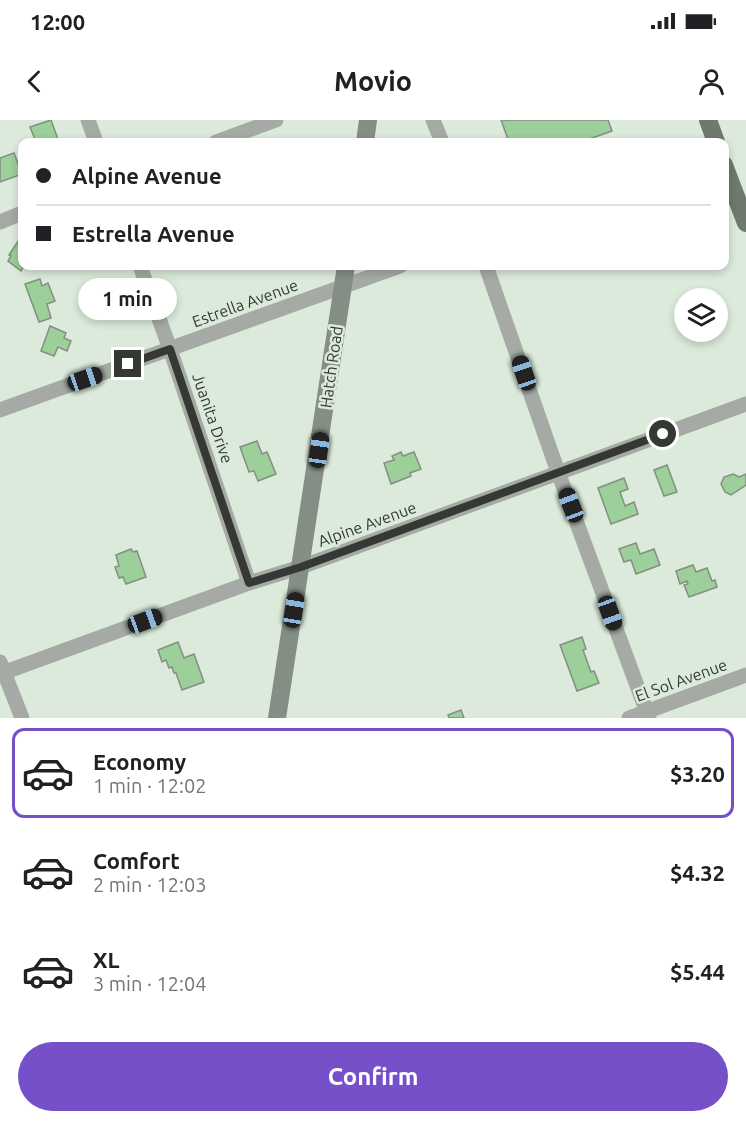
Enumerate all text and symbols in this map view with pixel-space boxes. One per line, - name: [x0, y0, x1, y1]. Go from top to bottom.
- text: 12:00: [30, 9, 85, 34]
- icon: back: [18, 65, 51, 98]
- icon: person: [695, 65, 728, 98]
- text: Movio: [334, 66, 412, 96]
- text: Alpine Avenue: [72, 163, 222, 188]
- text: Estrella Avenue: [72, 221, 235, 246]
- street label: Estrella Avenue: [190, 276, 300, 330]
- callout: 1 min: [78, 277, 178, 319]
- text: 1 min: [102, 287, 153, 310]
- map controls: [674, 288, 728, 342]
- button: layers: [674, 288, 728, 342]
- street label: Hatch Road: [316, 325, 346, 409]
- route end: [114, 350, 141, 377]
- car: [510, 353, 538, 393]
- car: [65, 365, 105, 393]
- street label: Juanita Drive: [189, 371, 237, 465]
- route start: [649, 420, 676, 447]
- car: [308, 431, 330, 469]
- car: [556, 485, 586, 525]
- street label: Alpine Avenue: [315, 498, 419, 550]
- car: [282, 591, 306, 629]
- car: [595, 593, 625, 633]
- car: [125, 606, 165, 636]
- street label: El Sol Avenue: [633, 655, 729, 705]
- icon: car: [21, 746, 75, 800]
- text: Economy: [93, 749, 186, 774]
- text: $3.20: [670, 761, 725, 786]
- text: 1 min · 12:02: [93, 774, 207, 797]
- icon: car: [21, 845, 75, 899]
- text: Comfort: [93, 848, 180, 873]
- text: $4.32: [670, 860, 725, 885]
- text: 2 min · 12:03: [93, 873, 207, 896]
- icon: car: [21, 944, 75, 998]
- text: XL: [93, 947, 120, 972]
- text: $5.44: [670, 959, 725, 984]
- text: 3 min · 12:04: [93, 972, 207, 995]
- button: Confirm: [18, 1042, 728, 1111]

